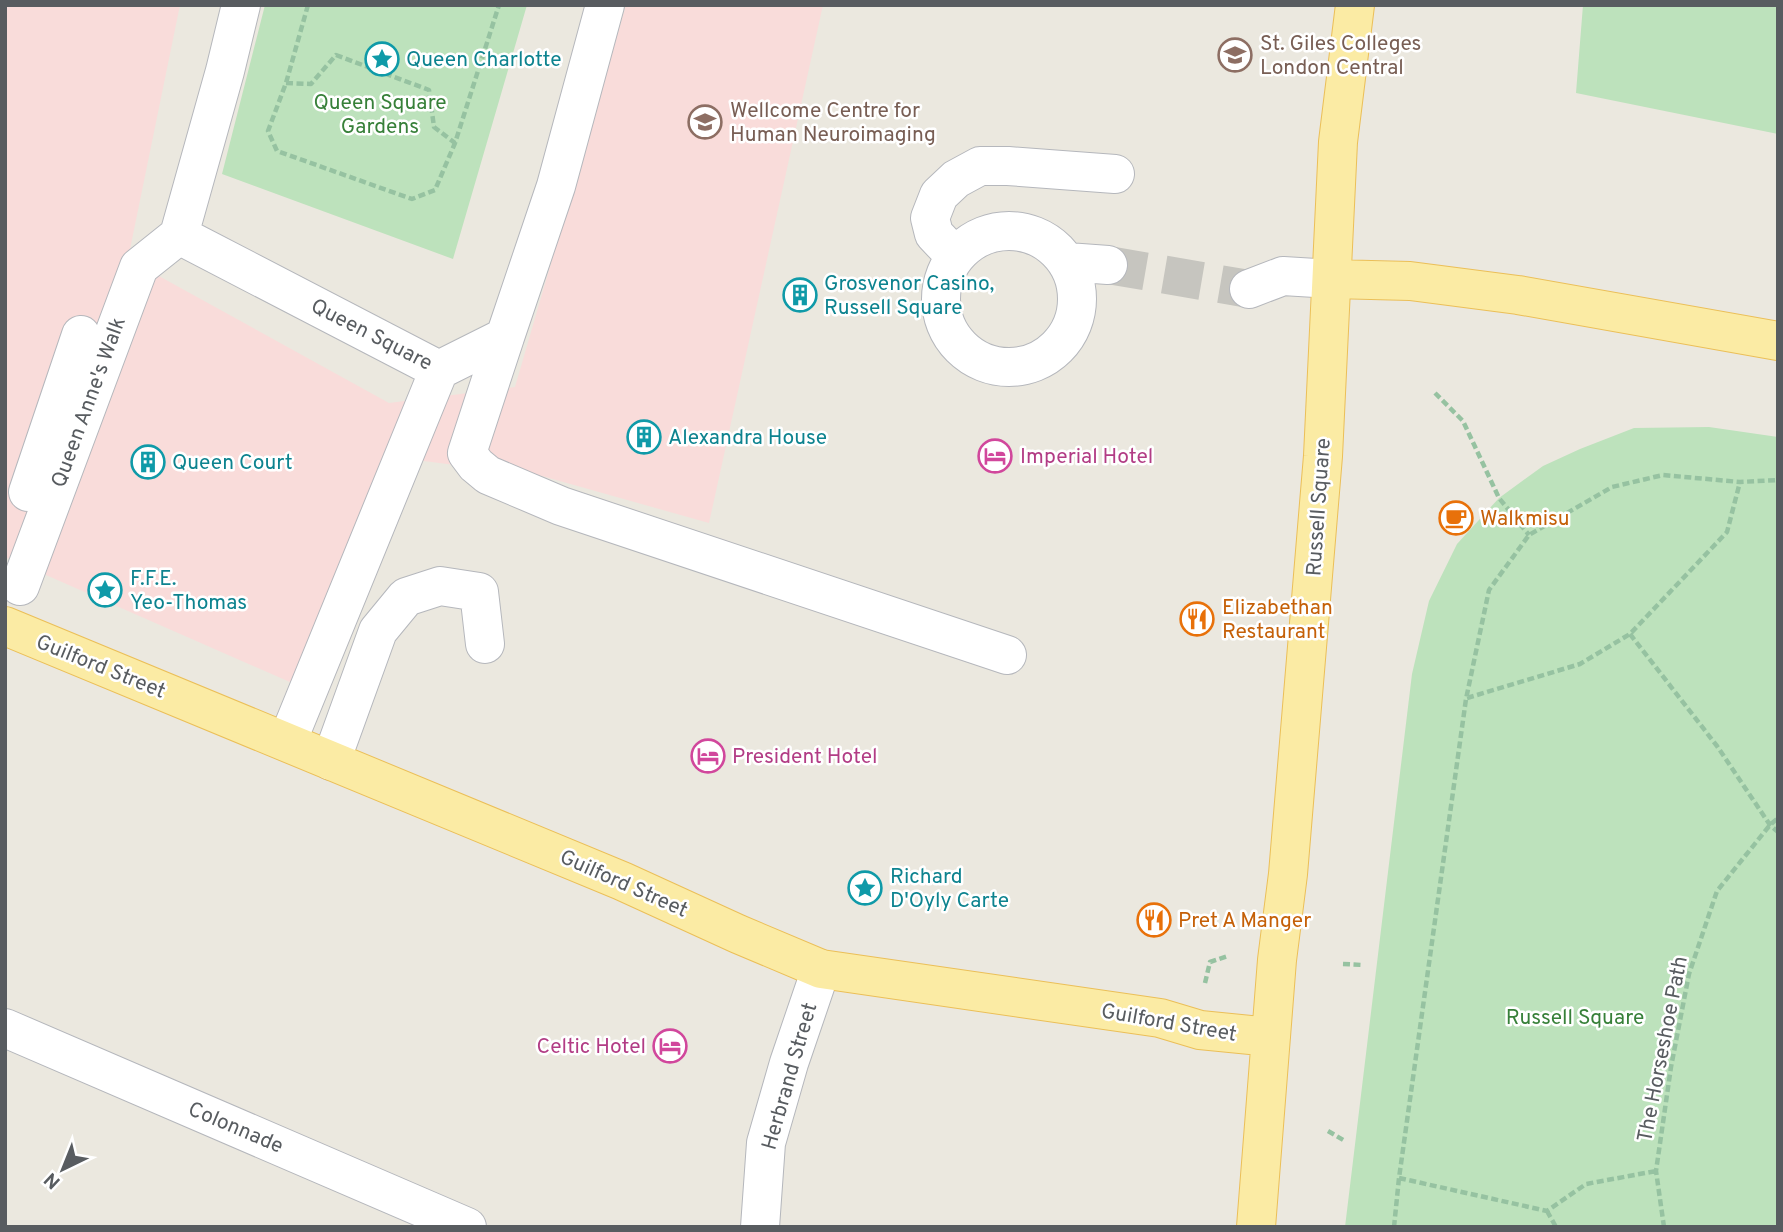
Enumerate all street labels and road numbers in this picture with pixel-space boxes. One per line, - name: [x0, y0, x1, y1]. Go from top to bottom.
- street label: Queen Square: [306, 293, 437, 378]
- street label: Queen Anne's Walk: [46, 313, 133, 492]
- street label: Russell Square: [1301, 437, 1338, 577]
- street label: Guilford Street: [32, 629, 169, 706]
- street label: Guilford Street: [555, 844, 692, 925]
- street label: The Horseshoe Path: [1632, 954, 1695, 1145]
- street label: Guilford Street: [1099, 998, 1239, 1049]
- street label: Herbrand Street: [757, 1000, 824, 1153]
- street label: Colonnade: [184, 1096, 287, 1161]

